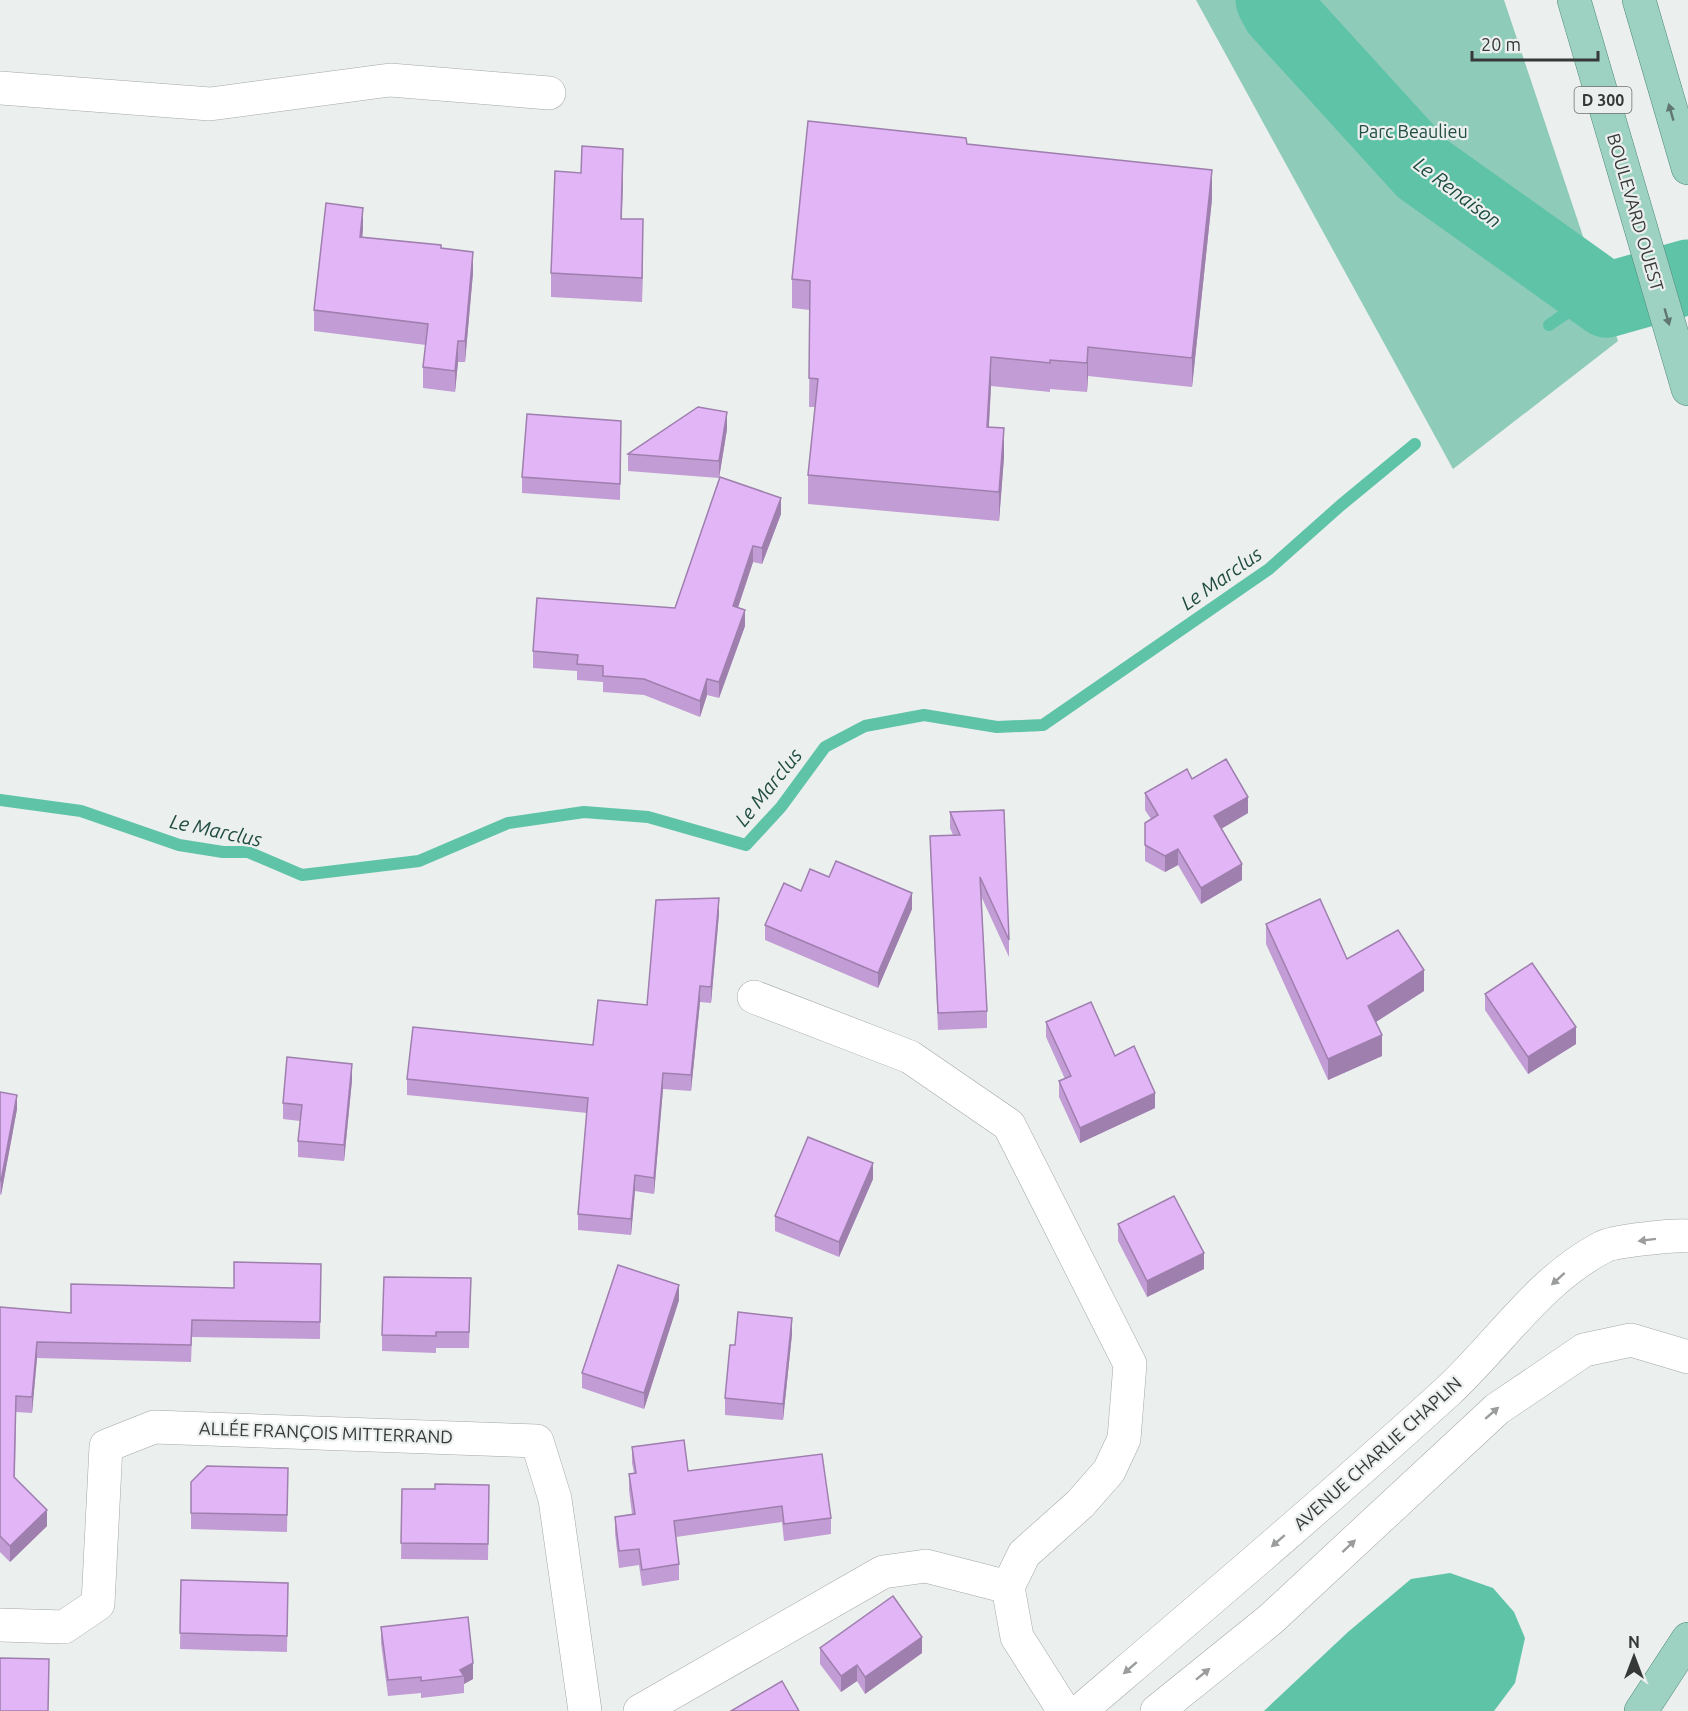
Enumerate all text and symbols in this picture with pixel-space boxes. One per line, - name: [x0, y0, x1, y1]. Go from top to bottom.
- scale bar: [1472, 24, 1598, 62]
- text: 20 m: [1481, 34, 1521, 54]
- road number: D 300: [1574, 87, 1632, 113]
- one-way arrow: [1666, 103, 1676, 121]
- park label: Parc Beaulieu: [1358, 121, 1468, 141]
- street label: BOULEVARD OUEST: [1604, 131, 1668, 293]
- water label: Le Renaison: [1410, 152, 1506, 232]
- one-way arrow: [1663, 308, 1672, 326]
- water label: Le Marclus: [1176, 541, 1266, 614]
- water label: Le Marclus: [730, 743, 807, 831]
- water label: Le Marclus: [168, 809, 265, 851]
- one-way arrow: [1637, 1235, 1656, 1245]
- one-way arrow: [1550, 1272, 1565, 1285]
- street label: AVENUE CHARLIE CHAPLIN: [1289, 1372, 1465, 1534]
- one-way arrow: [1484, 1407, 1499, 1420]
- street label: ALLÉE FRANÇOIS MITTERRAND: [199, 1417, 453, 1446]
- one-way arrow: [1271, 1534, 1286, 1547]
- one-way arrow: [1342, 1539, 1357, 1553]
- north arrow: [1604, 1627, 1664, 1687]
- text: N: [1628, 1633, 1640, 1651]
- one-way arrow: [1123, 1661, 1138, 1674]
- one-way arrow: [1195, 1668, 1211, 1681]

